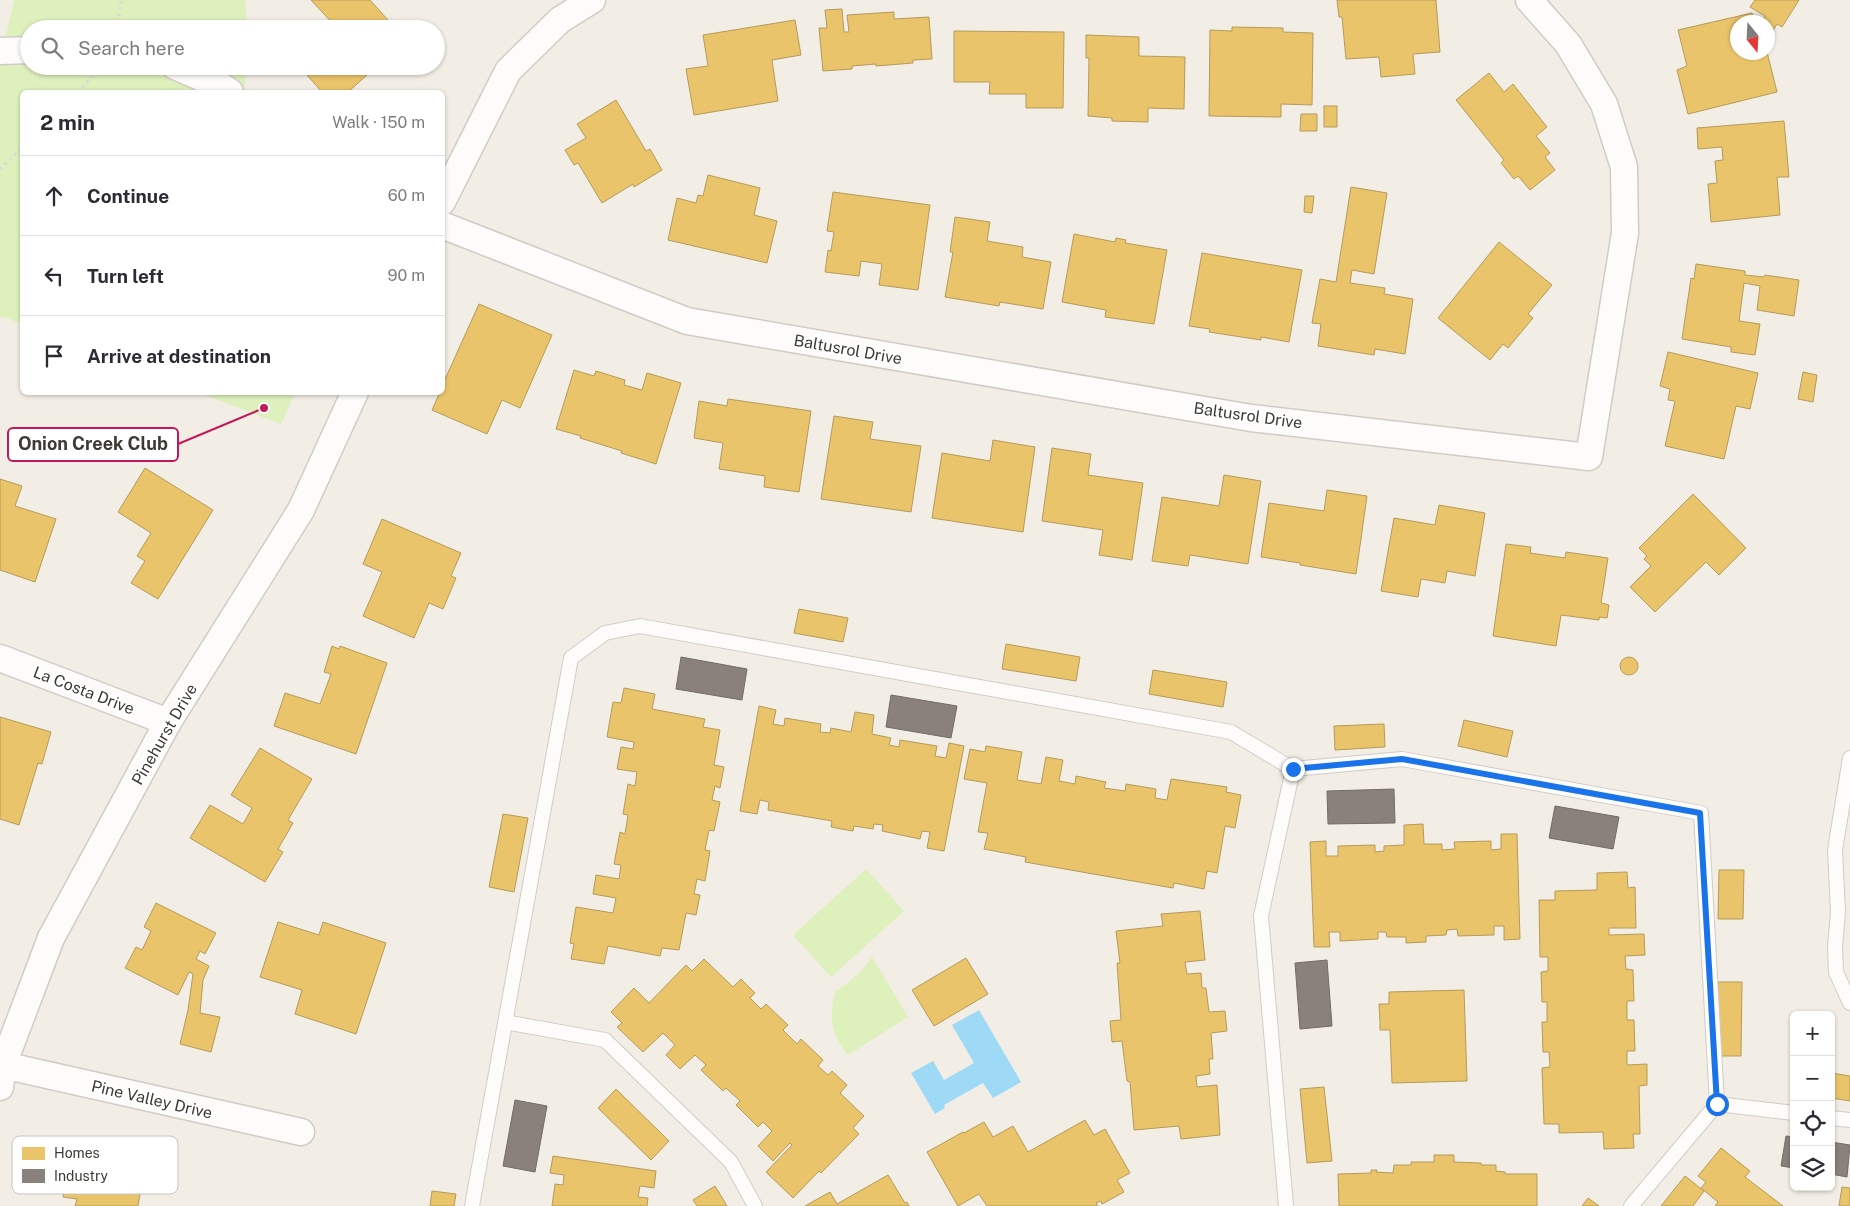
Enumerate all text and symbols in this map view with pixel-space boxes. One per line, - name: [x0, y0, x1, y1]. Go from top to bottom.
- north arrow: [1730, 15, 1775, 60]
- search box: [20, 20, 445, 75]
- icon: search: [38, 34, 66, 62]
- text: Search here: [78, 37, 185, 59]
- text: 2 min: [40, 110, 95, 135]
- text: Walk · 150 m: [332, 113, 425, 132]
- icon: ahead: [40, 182, 68, 210]
- text: Continue: [87, 185, 169, 207]
- text: 60 m: [388, 186, 425, 205]
- icon: left: [40, 262, 68, 290]
- text: Turn left: [87, 265, 164, 287]
- text: 90 m: [388, 266, 425, 285]
- street label: Baltusrol Drive: [792, 331, 904, 368]
- icon: arrive: [40, 342, 68, 370]
- text: Arrive at destination: [87, 345, 271, 367]
- street label: Baltusrol Drive: [1192, 398, 1303, 433]
- callout: Onion Creek Club: [8, 428, 178, 461]
- text: Onion Creek Club: [18, 433, 168, 454]
- street label: La Costa Drive: [31, 662, 137, 718]
- street label: Pinehurst Drive: [128, 680, 201, 788]
- route end: [1282, 758, 1305, 781]
- map controls: [1790, 1011, 1835, 1191]
- button: +: [1790, 1011, 1835, 1056]
- button: −: [1790, 1056, 1835, 1101]
- street label: Pine Valley Drive: [90, 1076, 214, 1123]
- route start: [1706, 1093, 1729, 1116]
- button: locate: [1790, 1101, 1835, 1146]
- legend: [12, 1136, 178, 1194]
- text: Homes: [54, 1145, 100, 1161]
- button: layers: [1790, 1146, 1835, 1191]
- text: Industry: [54, 1168, 109, 1184]

